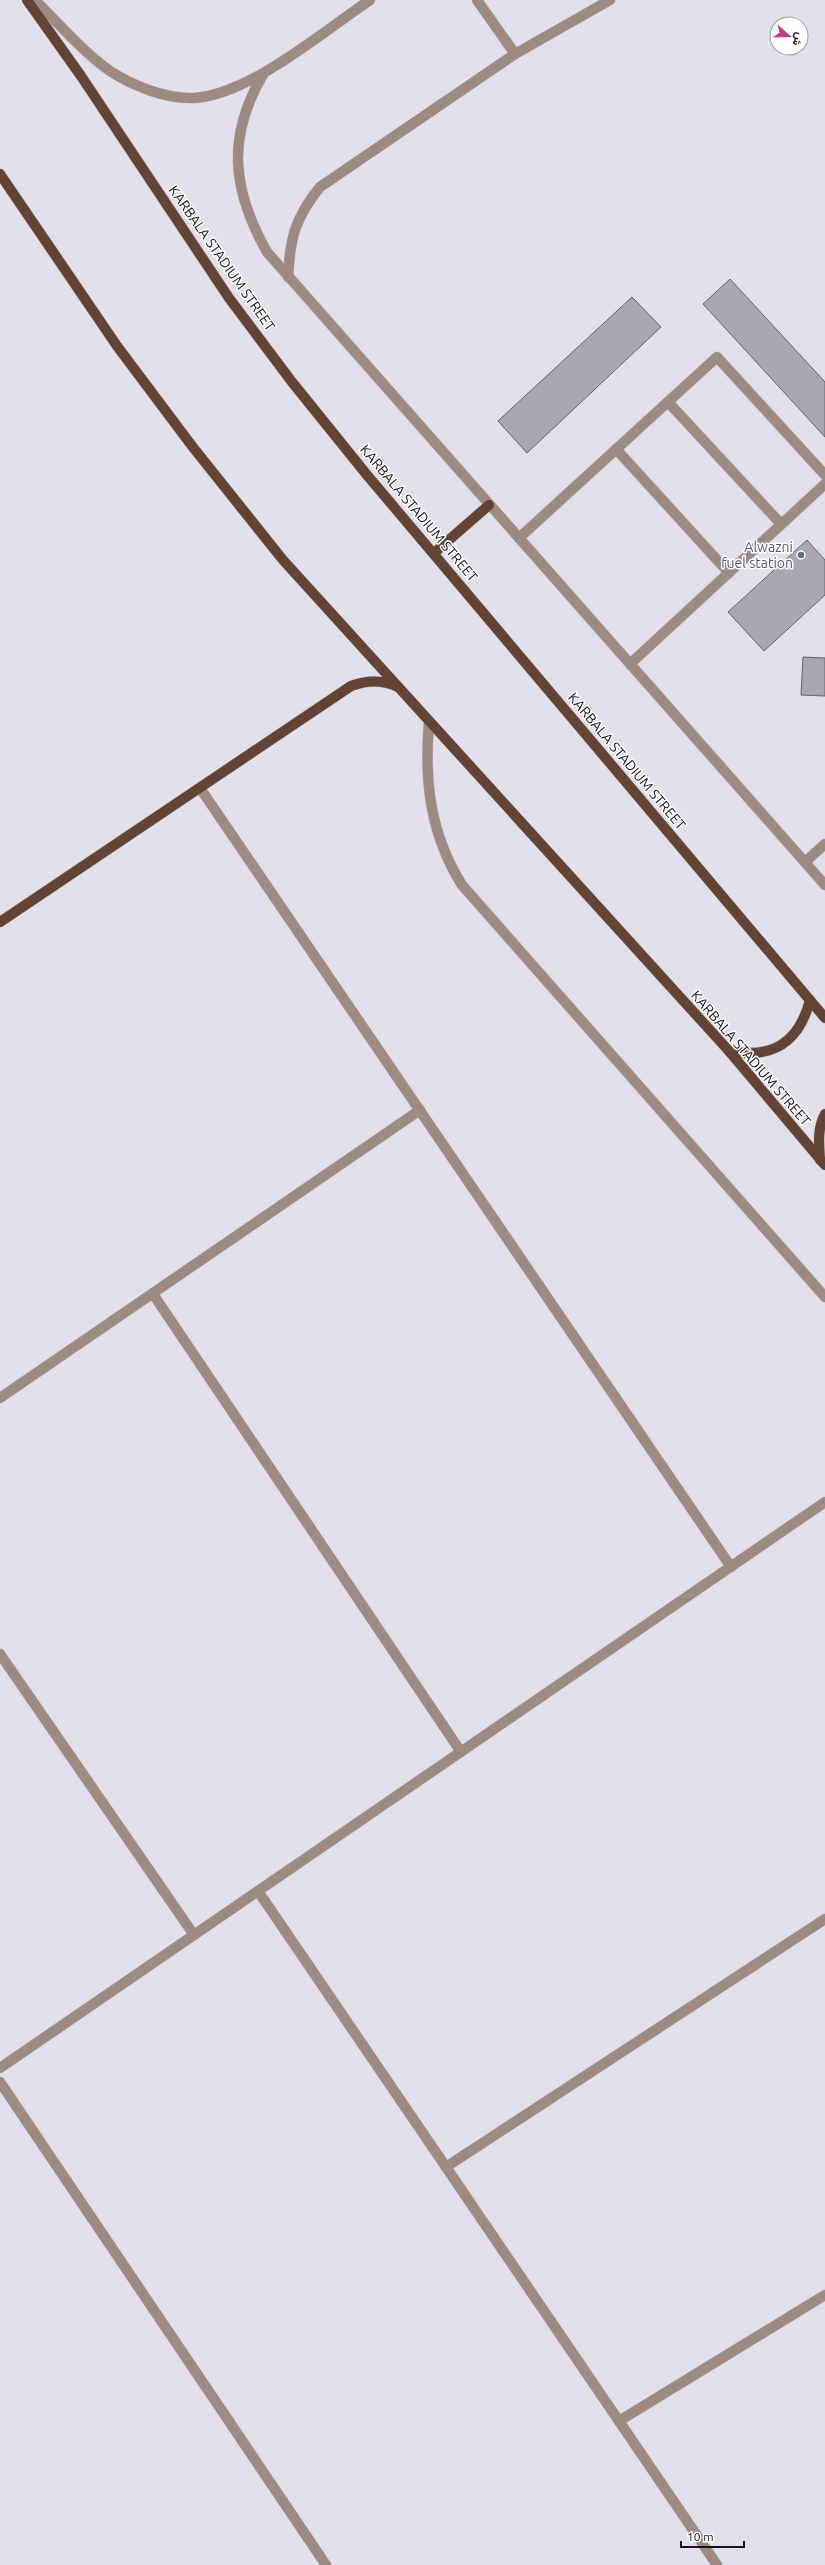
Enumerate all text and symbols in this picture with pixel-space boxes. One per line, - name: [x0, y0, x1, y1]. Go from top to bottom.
- north arrow: [769, 16, 809, 56]
- text: ش: [790, 31, 806, 48]
- street label: KARBALA STADIUM STREET: [166, 182, 279, 334]
- street label: KARBALA STADIUM STREET: [357, 441, 481, 585]
- place label: Alwazni fuel station: [721, 539, 793, 571]
- marker: Alwazni fuel station: [796, 550, 806, 560]
- street label: KARBALA STADIUM STREET: [565, 689, 689, 833]
- street label: KARBALA STADIUM STREET: [688, 987, 814, 1129]
- scale bar: [681, 2523, 744, 2549]
- text: 10 m: [687, 2530, 714, 2543]

